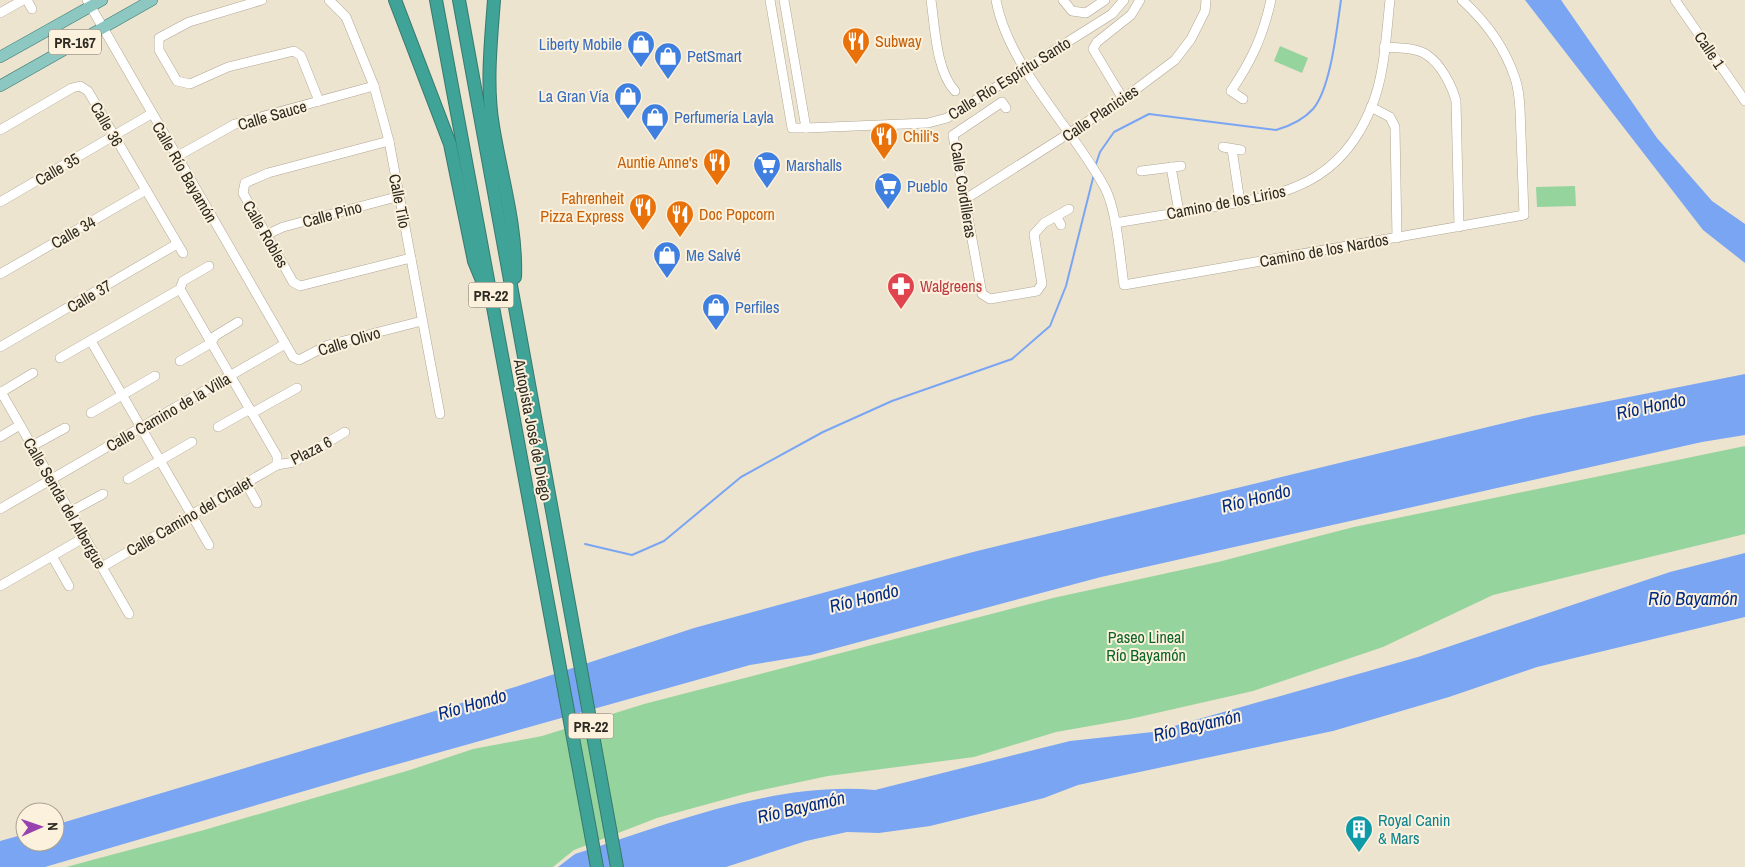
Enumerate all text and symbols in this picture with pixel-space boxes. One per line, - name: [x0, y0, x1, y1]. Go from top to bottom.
- restaurant icon: Subway: [841, 26, 871, 65]
- street label: Calle 1: [1689, 27, 1731, 74]
- shop icon: Liberty Mobile: [626, 29, 656, 68]
- road number: PR-167: [49, 30, 101, 54]
- place label: Subway: [875, 30, 922, 52]
- street label: Calle Río Espíritu Santo: [943, 31, 1075, 125]
- place label: Liberty Mobile: [539, 33, 622, 55]
- shop icon: PetSmart: [653, 41, 683, 80]
- place label: PetSmart: [687, 45, 742, 67]
- street label: Calle Planicies: [1058, 79, 1142, 147]
- shop icon: La Gran Vía: [613, 81, 643, 120]
- place label: La Gran Vía: [538, 85, 610, 107]
- street label: Calle Sauce: [235, 95, 309, 135]
- street label: Calle 36: [85, 98, 129, 150]
- shop icon: Perfumería Layla: [640, 102, 670, 141]
- place label: Perfumería Layla: [674, 106, 775, 128]
- street label: Calle Río Bayamón: [147, 118, 223, 226]
- restaurant icon: Chili's: [869, 121, 899, 160]
- place label: Chili's: [903, 125, 939, 147]
- street label: Calle Cordilleras: [946, 140, 982, 240]
- street label: Calle 35: [31, 147, 83, 191]
- restaurant icon: Auntie Anne's: [702, 147, 732, 186]
- supermarket icon: Marshalls: [752, 150, 782, 189]
- place label: Auntie Anne's: [616, 151, 698, 173]
- place label: Marshalls: [786, 154, 842, 176]
- supermarket icon: Pueblo: [873, 171, 903, 210]
- street label: Calle Tilo: [384, 172, 416, 230]
- place label: Pueblo: [907, 175, 948, 197]
- street label: Camino de los Lirios: [1164, 180, 1288, 224]
- place label: Fahrenheit Pizza Express: [540, 187, 624, 227]
- restaurant icon: Fahrenheit Pizza Express: [628, 192, 658, 231]
- street label: Calle Robles: [238, 196, 294, 272]
- street label: Calle Pino: [300, 196, 364, 232]
- restaurant icon: Doc Popcorn: [665, 199, 695, 238]
- place label: Doc Popcorn: [699, 203, 775, 225]
- street label: Calle 34: [47, 210, 99, 254]
- street label: Camino de los Nardos: [1258, 228, 1390, 272]
- shop icon: Me Salvé: [652, 240, 682, 279]
- place label: Me Salvé: [686, 244, 741, 266]
- pharmacy icon: Walgreens: [886, 271, 916, 310]
- street label: Calle 37: [63, 274, 115, 318]
- place label: Walgreens: [920, 275, 982, 297]
- road number: PR-22: [468, 282, 514, 308]
- shop icon: Perfiles: [701, 292, 731, 331]
- place label: Perfiles: [735, 296, 779, 318]
- street label: Calle Olivo: [315, 321, 383, 361]
- street label: Autopista José de Diego: [508, 356, 558, 503]
- street label: Calle Camino de la Villa: [102, 367, 235, 457]
- water label: Río Hondo: [1614, 386, 1688, 426]
- street label: Plaza 6: [287, 430, 335, 470]
- street label: Calle Senda del Albergue: [18, 433, 112, 573]
- street label: Calle Camino del Chalet: [122, 471, 256, 561]
- water label: Río Hondo: [1219, 477, 1293, 519]
- water label: Río Hondo: [827, 577, 901, 619]
- water label: Río Bayamón: [1648, 586, 1738, 611]
- park label: Paseo Lineal Río Bayamón: [1106, 626, 1186, 666]
- water label: Río Hondo: [435, 682, 509, 726]
- water label: Río Bayamón: [1151, 703, 1243, 747]
- road number: PR-22: [568, 714, 614, 738]
- water label: Río Bayamón: [755, 785, 847, 829]
- north arrow: [15, 802, 65, 852]
- place label: Royal Canin & Mars: [1378, 809, 1450, 849]
- building icon: Royal Canin & Mars: [1344, 814, 1374, 853]
- text: N: [44, 822, 62, 831]

